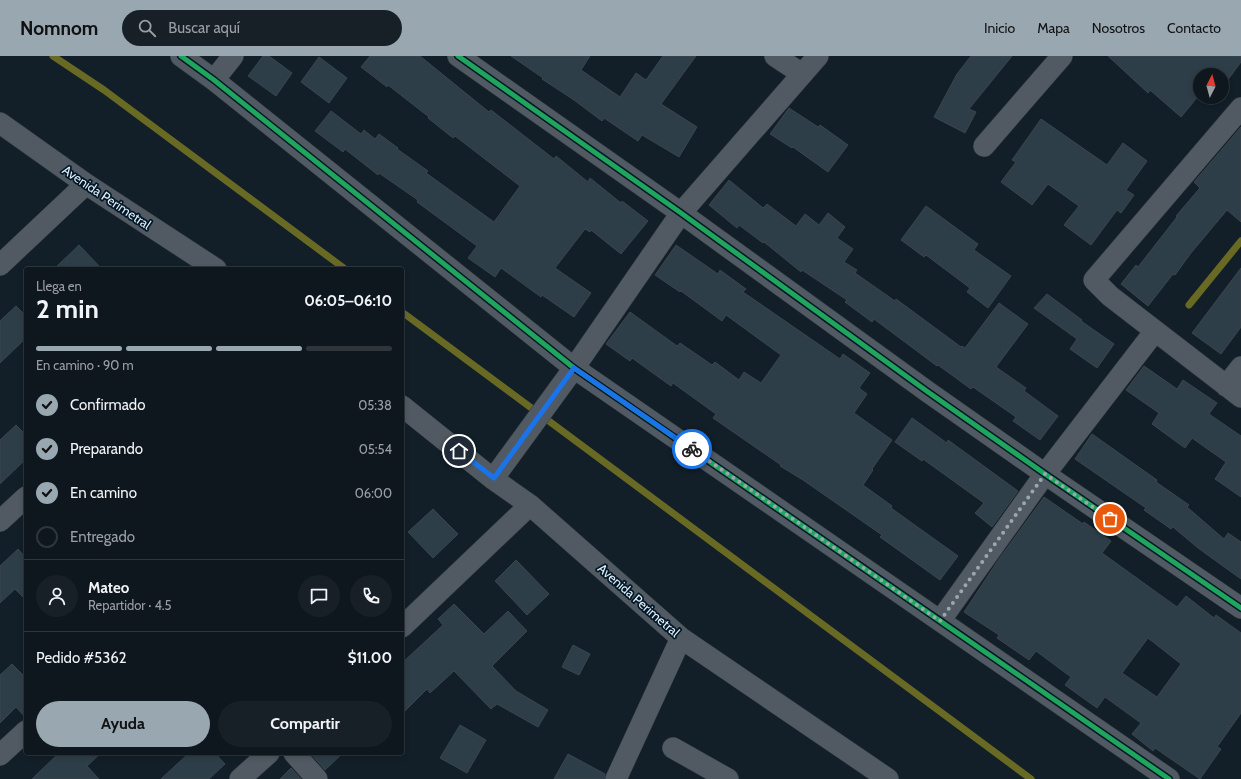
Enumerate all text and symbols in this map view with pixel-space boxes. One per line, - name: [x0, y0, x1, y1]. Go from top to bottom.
- search box: [122, 10, 402, 46]
- text: Nomnom: [20, 17, 98, 40]
- icon: search: [136, 17, 158, 39]
- text: Buscar aquí: [168, 19, 240, 37]
- text: Inicio: [984, 19, 1015, 37]
- text: Mapa: [1037, 19, 1070, 37]
- text: Nosotros: [1092, 19, 1145, 37]
- text: Contacto: [1167, 19, 1221, 37]
- north arrow: [1193, 68, 1229, 104]
- map controls: [1193, 68, 1229, 104]
- street label: Avenida Perimetral: [60, 161, 154, 233]
- text: Llega en: [36, 278, 82, 294]
- text: 06:05–06:10: [304, 292, 392, 310]
- text: 2 min: [36, 293, 99, 325]
- text: En camino · 90 m: [36, 357, 134, 373]
- icon: check: [36, 394, 58, 416]
- text: Confirmado: [70, 396, 145, 414]
- text: 05:38: [358, 397, 392, 413]
- courier: [672, 429, 712, 469]
- pin: [442, 434, 476, 468]
- icon: check: [36, 438, 58, 460]
- icon: bike: [681, 438, 703, 460]
- text: Preparando: [70, 440, 143, 458]
- icon: home: [448, 440, 470, 462]
- text: 05:54: [359, 441, 392, 457]
- icon: check: [36, 482, 58, 504]
- text: En camino: [70, 484, 137, 502]
- text: 06:00: [355, 485, 392, 501]
- pin: [1093, 502, 1127, 536]
- icon: bag: [1099, 508, 1121, 530]
- text: Entregado: [70, 528, 135, 546]
- street label: Avenida Perimetral: [595, 560, 683, 640]
- button: person: [36, 575, 78, 617]
- button: chat: [298, 575, 340, 617]
- button: phone: [350, 575, 392, 617]
- text: Mateo: [88, 579, 129, 597]
- text: Repartidor · 4.5: [88, 597, 171, 613]
- text: Pedido #5362: [36, 649, 127, 667]
- text: $11.00: [348, 649, 392, 667]
- button: Ayuda: [36, 701, 210, 747]
- button: Compartir: [218, 701, 392, 747]

